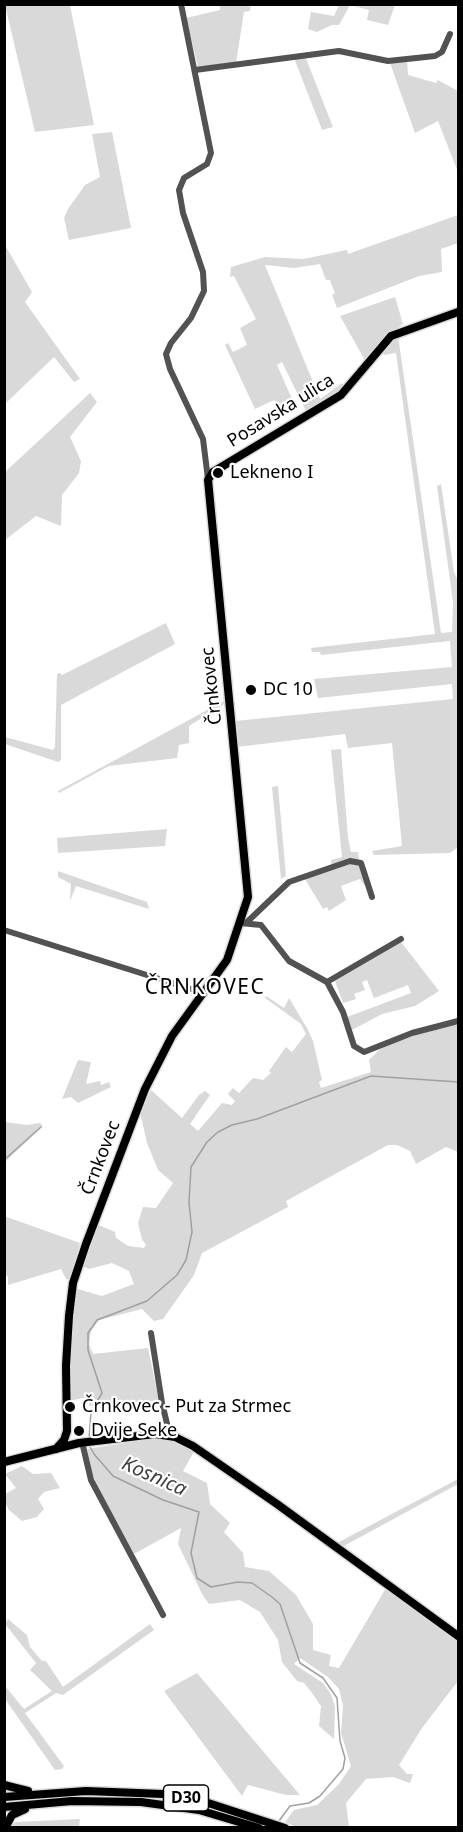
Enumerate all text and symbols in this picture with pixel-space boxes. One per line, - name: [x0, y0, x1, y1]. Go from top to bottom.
- street label: Posavska ulica: [224, 370, 338, 452]
- place label: Lekneno I: [230, 462, 313, 484]
- marker: Lekneno I: [211, 466, 225, 480]
- street label: Črnkovec: [197, 646, 227, 726]
- place label: DC 10: [263, 679, 313, 701]
- marker: DC 10: [244, 683, 258, 697]
- district label: ČRNKOVEC: [145, 975, 265, 1001]
- street label: Črnkovec: [77, 1118, 125, 1198]
- place label: Črnkovec - Put za Strmec: [82, 1396, 291, 1418]
- marker: Črnkovec - Put za Strmec: [63, 1400, 77, 1414]
- place label: Dvije Seke: [91, 1420, 177, 1442]
- marker: Dvije Seke: [72, 1424, 86, 1438]
- water label: Kosnica: [118, 1452, 190, 1502]
- road number: D30: [164, 1785, 208, 1811]

